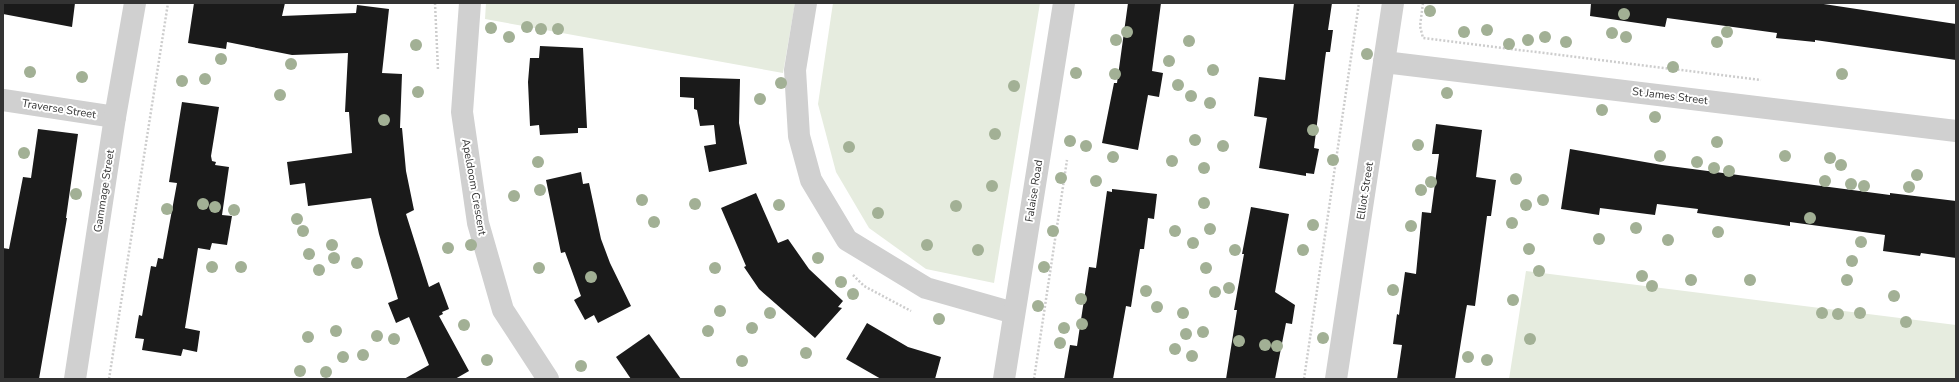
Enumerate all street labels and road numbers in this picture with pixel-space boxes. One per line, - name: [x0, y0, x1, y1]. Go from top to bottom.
- street label: St James Street: [1631, 84, 1709, 108]
- street label: Traverse Street: [21, 96, 97, 122]
- street label: Apeldoom Crescent: [458, 138, 490, 237]
- street label: Gammage Street: [90, 148, 118, 233]
- street label: Falaise Road: [1022, 159, 1046, 223]
- street label: Elliot Street: [1353, 161, 1377, 221]

